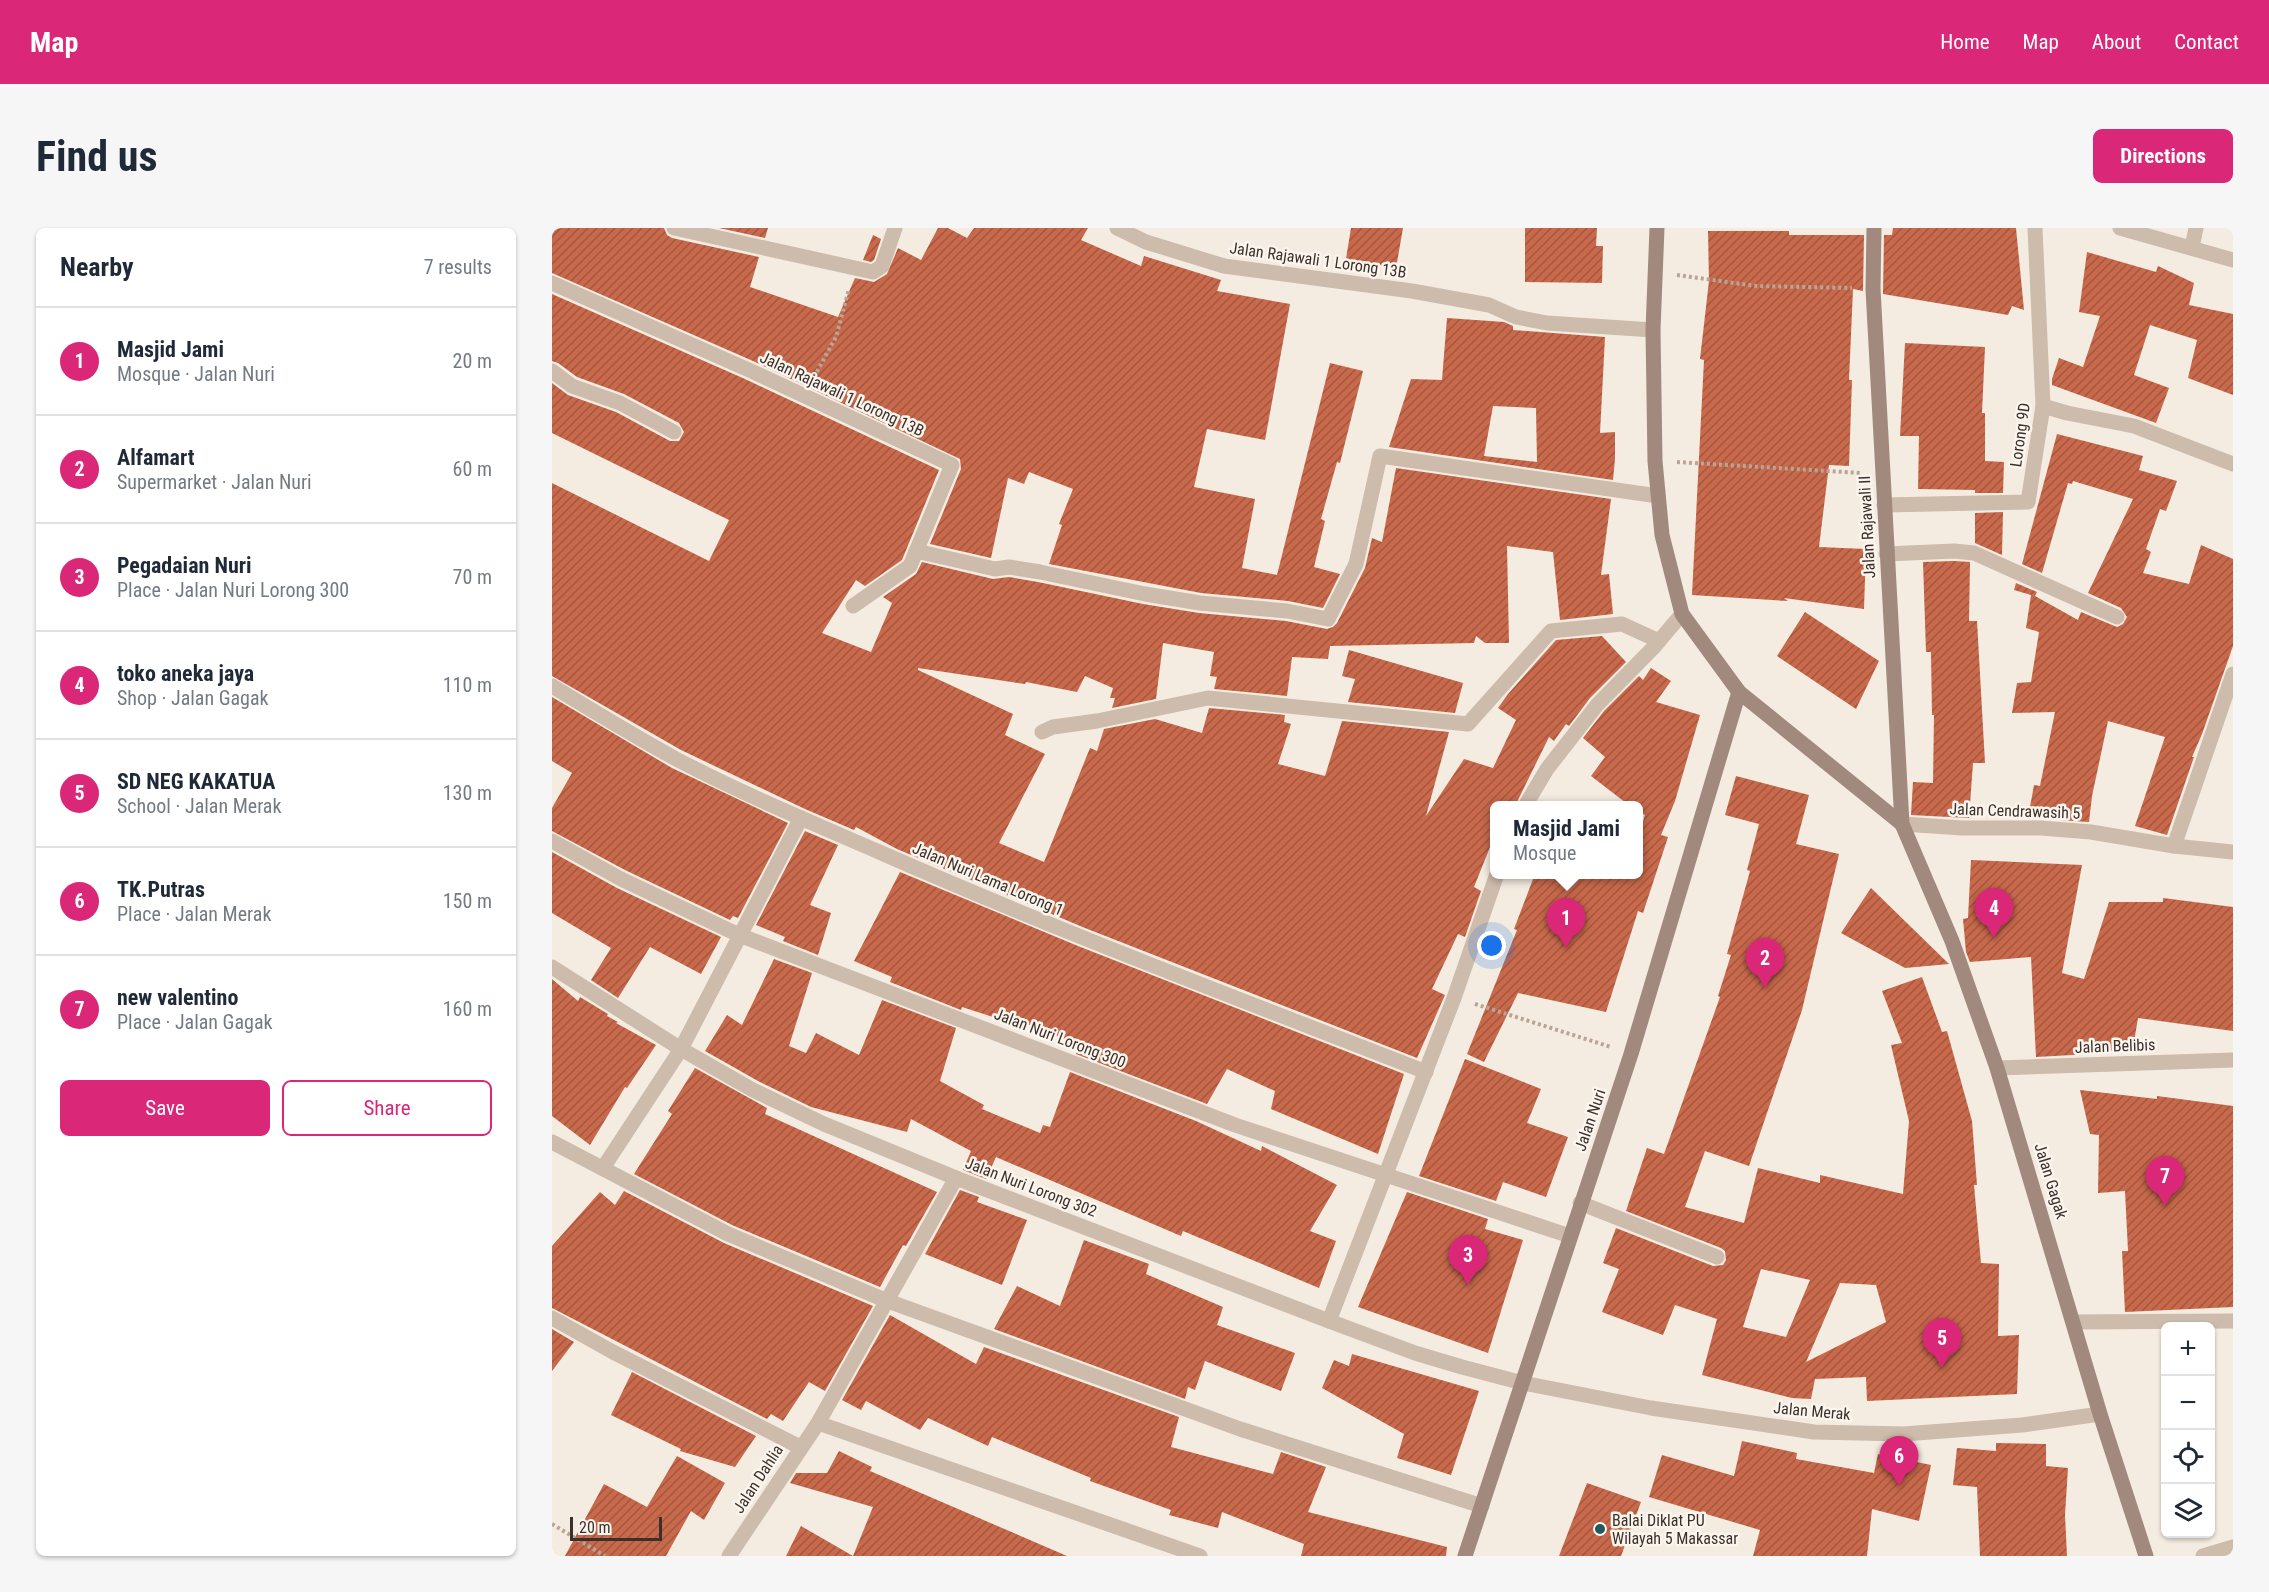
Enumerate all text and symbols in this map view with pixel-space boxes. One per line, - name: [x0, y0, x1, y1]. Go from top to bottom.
- text: Map: [30, 26, 78, 59]
- text: Home: [1940, 30, 1990, 54]
- text: Map: [2023, 30, 2059, 54]
- text: About: [2092, 30, 2141, 54]
- text: Contact: [2174, 30, 2239, 54]
- button: Directions: [2093, 129, 2233, 183]
- text: Find us: [36, 132, 157, 181]
- street label: Jalan Rajawali 1 Lorong 13B: [1228, 238, 1408, 282]
- text: Nearby: [60, 252, 134, 282]
- text: 7 results: [424, 255, 492, 279]
- text: Masjid Jami: [117, 337, 224, 362]
- street label: Jalan Rajawali 1 Lorong 13B: [757, 348, 927, 440]
- text: 1: [74, 349, 85, 373]
- text: 20 m: [453, 349, 492, 373]
- text: Mosque · Jalan Nuri: [117, 362, 275, 386]
- street label: Lorong 9D: [2006, 402, 2034, 468]
- text: Alfamart: [117, 445, 195, 470]
- text: 2: [74, 457, 85, 481]
- text: 60 m: [453, 457, 492, 481]
- text: Supermarket · Jalan Nuri: [117, 470, 312, 494]
- street label: Jalan Rajawali II: [1855, 475, 1879, 579]
- text: Pegadaian Nuri: [117, 553, 252, 578]
- text: 3: [74, 565, 85, 589]
- text: 70 m: [453, 565, 492, 589]
- text: Place · Jalan Nuri Lorong 300: [117, 578, 349, 602]
- text: toko aneka jaya: [117, 661, 254, 686]
- text: 4: [74, 673, 85, 697]
- text: 110 m: [443, 673, 492, 697]
- text: Shop · Jalan Gagak: [117, 686, 269, 710]
- text: SD NEG KAKATUA: [117, 769, 275, 794]
- text: 5: [74, 781, 85, 805]
- text: 130 m: [443, 781, 492, 805]
- text: School · Jalan Merak: [117, 794, 281, 818]
- street label: Jalan Cendrawasih 5: [1949, 799, 2081, 823]
- popup: [1490, 801, 1643, 879]
- text: Masjid Jami: [1513, 816, 1620, 841]
- street label: Jalan Nuri Lama Lorong 1: [910, 839, 1066, 919]
- text: Mosque: [1513, 841, 1576, 865]
- text: TK.Putras: [117, 877, 205, 902]
- pin: 4: [1974, 888, 2014, 938]
- text: 6: [74, 889, 85, 913]
- text: 150 m: [443, 889, 492, 913]
- pin: 1: [1546, 898, 1586, 948]
- text: Place · Jalan Merak: [117, 902, 271, 926]
- your location: [1477, 931, 1506, 960]
- pin: 2: [1746, 938, 1784, 988]
- text: new valentino: [117, 985, 238, 1010]
- text: 7: [74, 997, 85, 1021]
- text: 160 m: [443, 997, 492, 1021]
- street label: Jalan Nuri Lorong 300: [992, 1004, 1128, 1072]
- text: Place · Jalan Gagak: [117, 1010, 272, 1034]
- street label: Jalan Belibis: [2074, 1035, 2156, 1057]
- button: Save: [60, 1080, 270, 1136]
- button: Share: [282, 1080, 492, 1136]
- street label: Jalan Nuri: [1571, 1086, 1609, 1154]
- street label: Jalan Gagak: [2031, 1141, 2072, 1222]
- street label: Jalan Nuri Lorong 302: [963, 1153, 1100, 1221]
- pin: 7: [2146, 1156, 2184, 1206]
- pin: 3: [1448, 1236, 1488, 1285]
- pin: 5: [1922, 1318, 1962, 1368]
- map controls: [2161, 1322, 2215, 1538]
- button: +: [2161, 1322, 2215, 1376]
- button: −: [2161, 1376, 2215, 1430]
- street label: Jalan Merak: [1773, 1398, 1852, 1424]
- button: locate: [2161, 1430, 2215, 1484]
- pin: 6: [1880, 1436, 1918, 1486]
- street label: Jalan Dahlia: [729, 1441, 787, 1517]
- button: layers: [2161, 1484, 2215, 1538]
- place label: Balai Diklat PU Wilayah 5 Makassar: [1612, 1511, 1738, 1548]
- scale bar: [570, 1514, 662, 1542]
- text: 20 m: [579, 1518, 611, 1537]
- marker: Balai Diklat PU Wilayah 5 Makassar: [1593, 1522, 1607, 1536]

